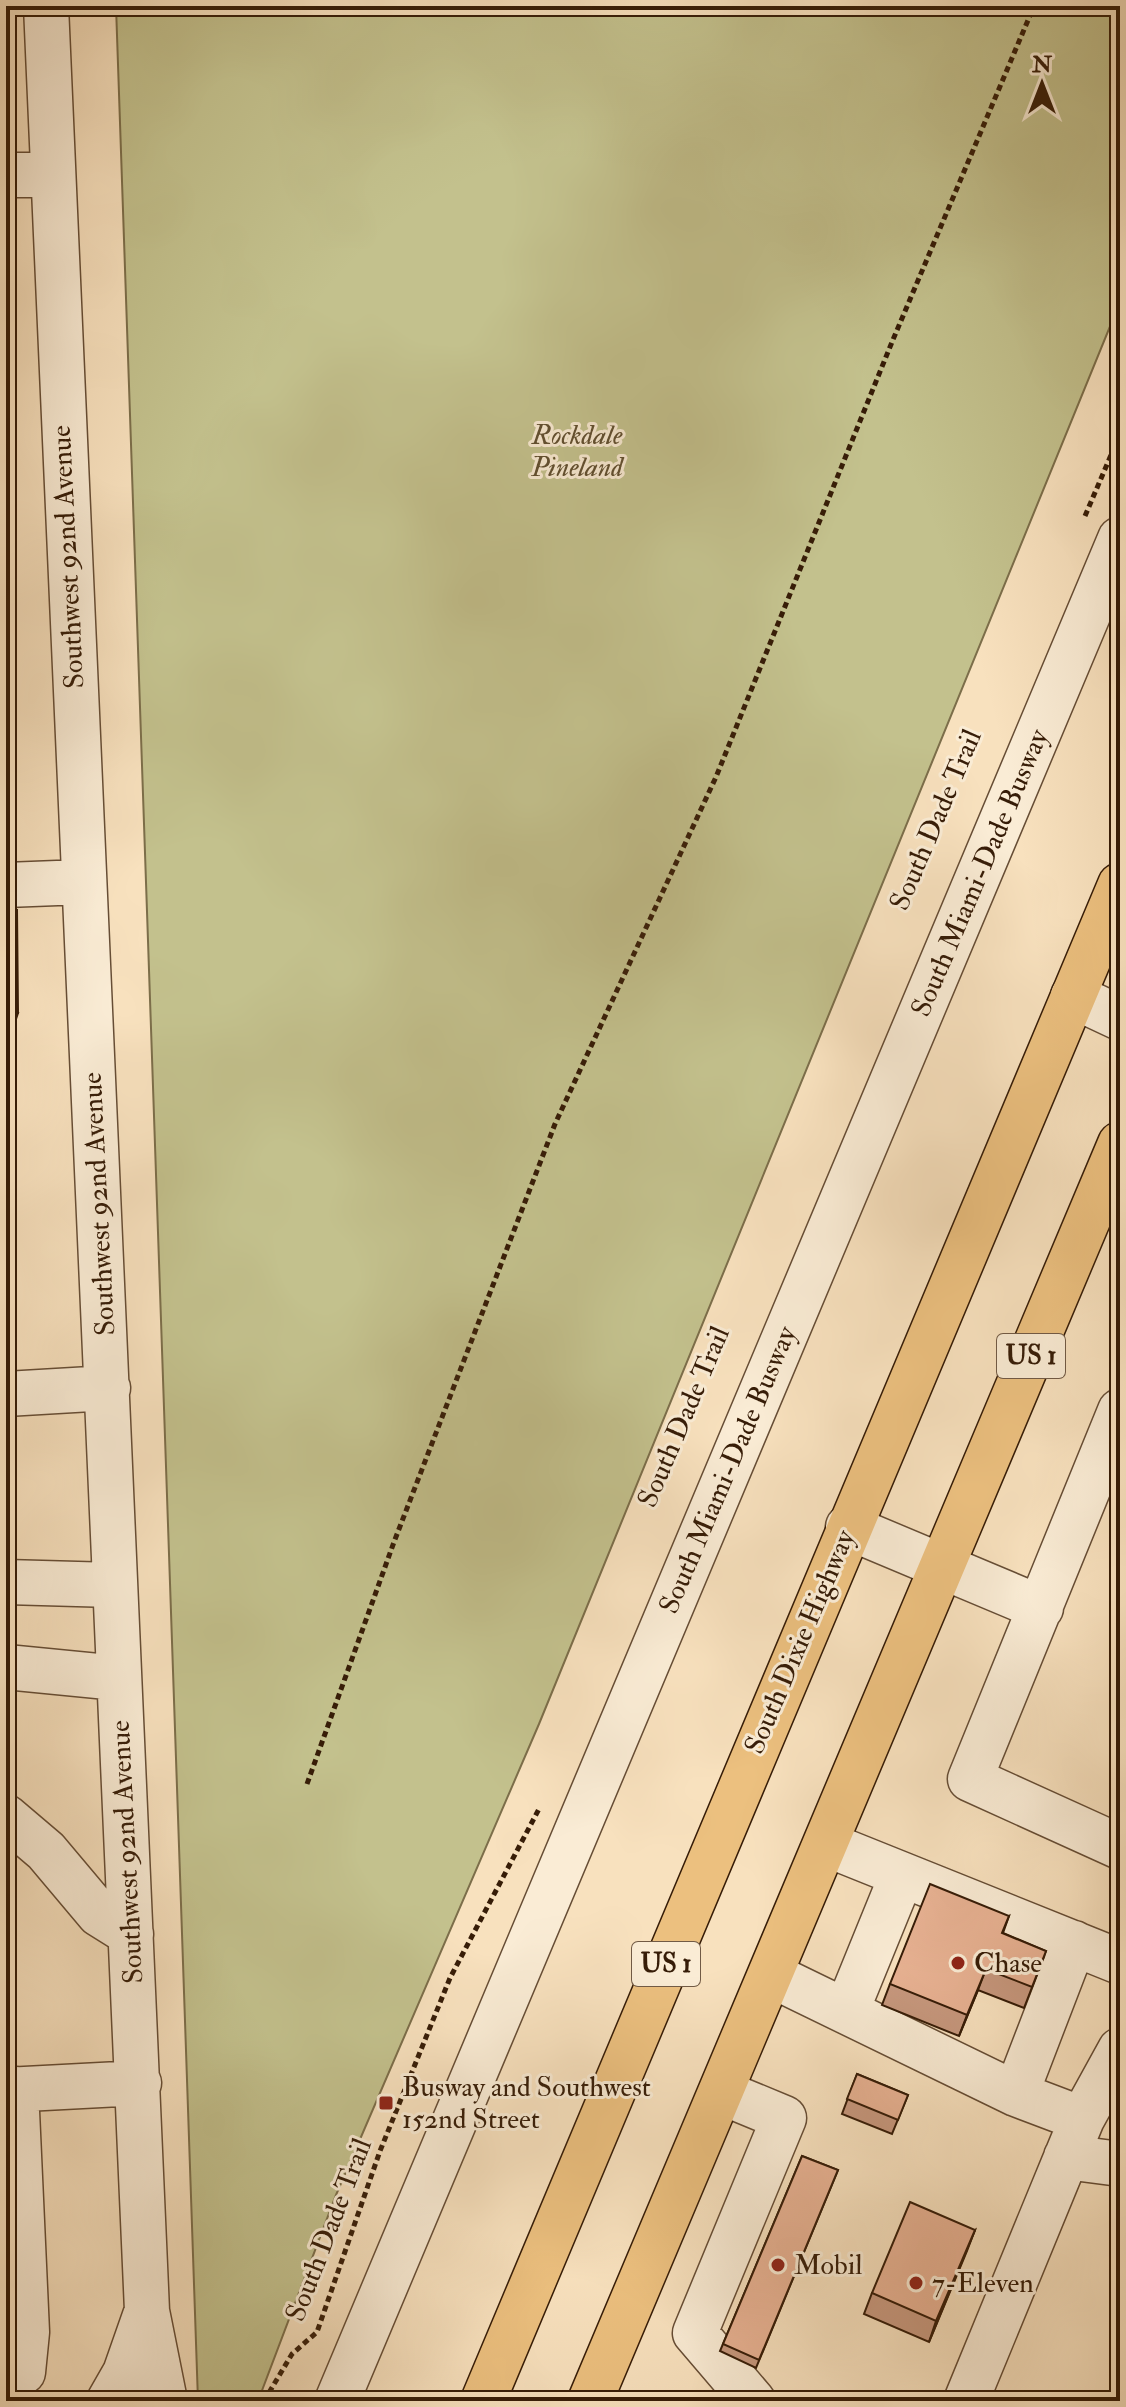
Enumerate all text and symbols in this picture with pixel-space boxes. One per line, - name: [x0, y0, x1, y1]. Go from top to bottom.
- north arrow: [1002, 44, 1082, 124]
- text: N: [1031, 51, 1052, 79]
- park label: Rockdale Pineland: [530, 418, 625, 485]
- street label: Southwest 92nd Avenue: [44, 424, 92, 690]
- street label: South Miami-Dade Busway: [904, 723, 1057, 1022]
- street label: South Dade Trail: [882, 724, 990, 916]
- street label: Southwest 92nd Avenue: [75, 1071, 123, 1337]
- street label: South Miami-Dade Busway: [652, 1320, 805, 1619]
- street label: South Dade Trail: [630, 1321, 738, 1513]
- road number: US 1: [997, 1334, 1065, 1378]
- street label: South Dixie Highway: [737, 1524, 863, 1759]
- street label: Southwest 92nd Avenue: [103, 1719, 151, 1985]
- road number: US 1: [632, 1942, 700, 1986]
- place label: Chase: [974, 1946, 1042, 1981]
- marker: Chase: [949, 1954, 967, 1972]
- place label: Busway and Southwest 152nd Street: [402, 2070, 651, 2137]
- marker: Busway and Southwest 152nd Street: [377, 2094, 395, 2112]
- street label: South Dade Trail: [278, 2134, 380, 2326]
- place label: Mobil: [794, 2248, 862, 2283]
- marker: Mobil: [769, 2256, 787, 2274]
- place label: 7-Eleven: [932, 2266, 1034, 2301]
- marker: 7-Eleven: [907, 2274, 925, 2292]

